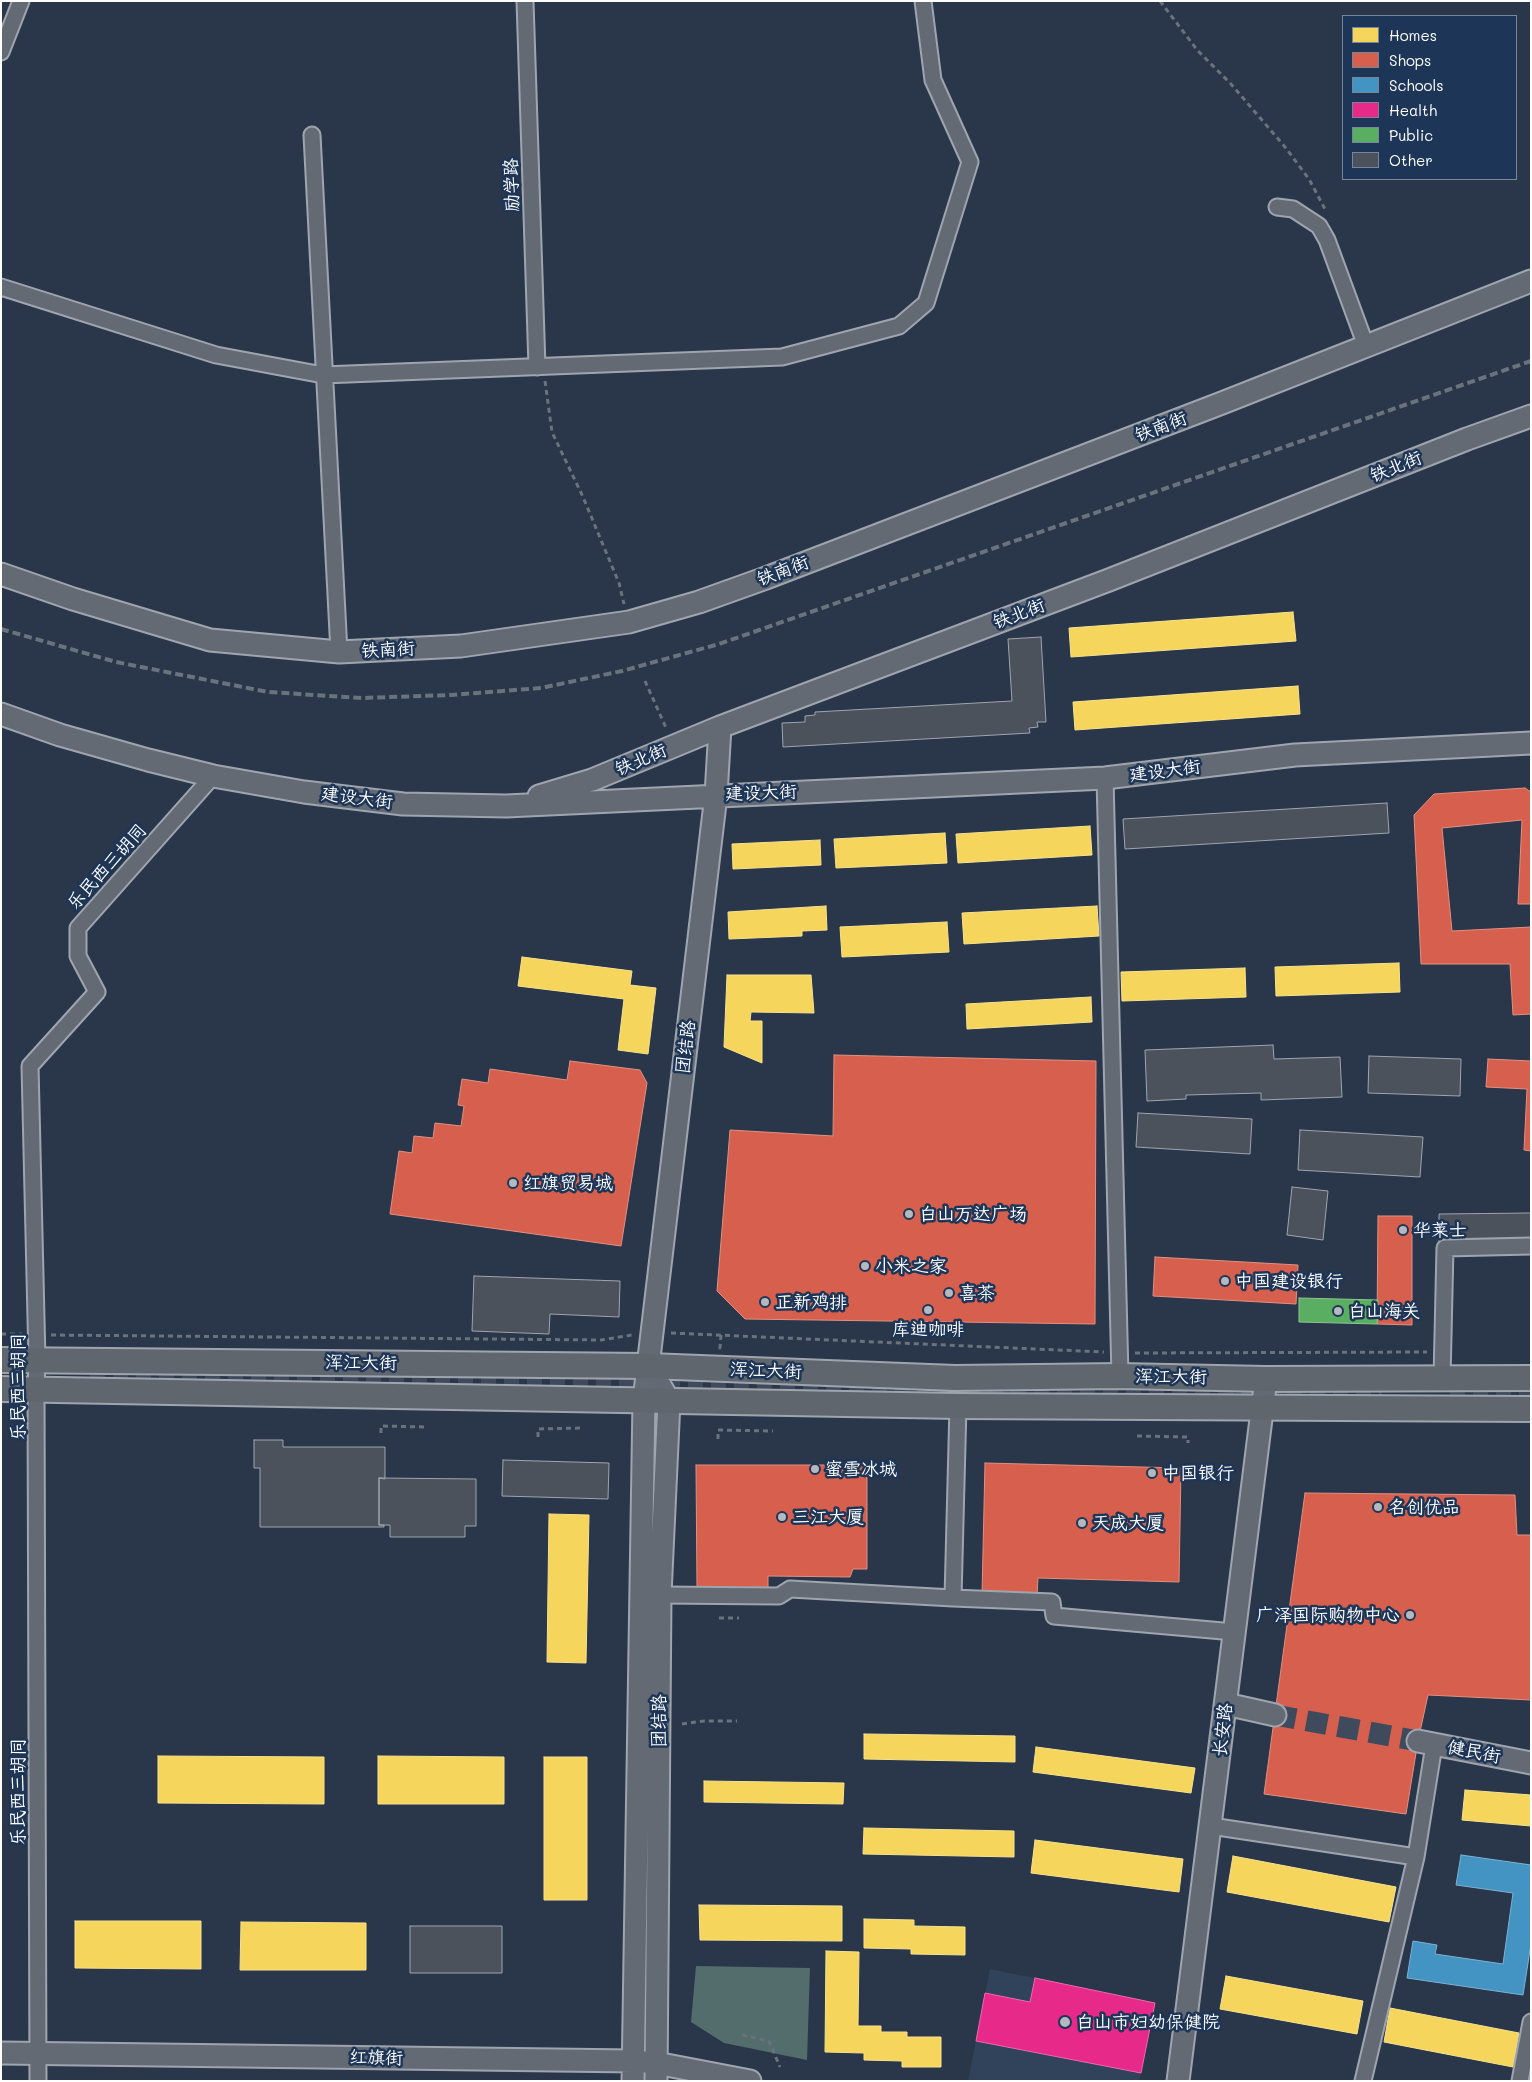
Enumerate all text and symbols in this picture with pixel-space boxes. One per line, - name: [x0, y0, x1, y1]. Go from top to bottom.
- legend: [1342, 15, 1517, 180]
- text: Homes: [1389, 25, 1437, 45]
- text: Shops: [1389, 50, 1431, 70]
- text: Schools: [1389, 75, 1444, 95]
- text: Health: [1389, 100, 1437, 120]
- text: Public: [1389, 125, 1433, 145]
- text: Other: [1389, 150, 1433, 170]
- street label: 励学路: [500, 158, 524, 212]
- street label: 铁南街: [1132, 407, 1190, 447]
- street label: 铁北街: [1367, 447, 1425, 487]
- street label: 铁南街: [754, 551, 812, 591]
- street label: 铁北街: [990, 594, 1048, 634]
- street label: 铁南街: [360, 638, 416, 662]
- street label: 铁北街: [612, 740, 670, 780]
- street label: 建设大街: [1128, 756, 1202, 786]
- street label: 建设大街: [725, 781, 797, 805]
- street label: 建设大街: [320, 783, 394, 813]
- street label: 乐民西三胡同: [63, 820, 151, 914]
- street label: 团结路: [672, 1019, 700, 1075]
- place label: 红旗贸易城: [523, 1172, 613, 1194]
- marker: 红旗贸易城: [507, 1177, 519, 1189]
- place label: 白山万达广场: [919, 1203, 1027, 1225]
- marker: 白山万达广场: [903, 1208, 915, 1220]
- place label: 华莱士: [1413, 1219, 1467, 1241]
- marker: 华莱士: [1397, 1224, 1409, 1236]
- place label: 小米之家: [875, 1255, 947, 1277]
- marker: 小米之家: [859, 1260, 871, 1272]
- place label: 中国建设银行: [1235, 1270, 1343, 1292]
- marker: 中国建设银行: [1219, 1275, 1231, 1287]
- place label: 喜茶: [959, 1282, 995, 1304]
- marker: 喜茶: [943, 1287, 955, 1299]
- place label: 正新鸡排: [775, 1291, 847, 1313]
- marker: 正新鸡排: [759, 1296, 771, 1308]
- place label: 白山海关: [1348, 1300, 1420, 1322]
- marker: 库迪咖啡: [922, 1304, 934, 1316]
- marker: 白山海关: [1332, 1305, 1344, 1317]
- place label: 库迪咖啡: [892, 1318, 964, 1340]
- street label: 乐民西三胡同: [7, 1333, 29, 1441]
- street label: 浑江大街: [325, 1352, 397, 1374]
- street label: 浑江大街: [730, 1359, 802, 1383]
- street label: 浑江大街: [1135, 1366, 1207, 1388]
- place label: 蜜雪冰城: [825, 1458, 897, 1480]
- place label: 中国银行: [1162, 1462, 1234, 1484]
- marker: 蜜雪冰城: [809, 1463, 821, 1475]
- marker: 中国银行: [1146, 1467, 1158, 1479]
- place label: 名创优品: [1388, 1496, 1460, 1518]
- marker: 名创优品: [1372, 1501, 1384, 1513]
- place label: 三江大厦: [792, 1506, 864, 1528]
- marker: 三江大厦: [776, 1511, 788, 1523]
- place label: 天成大厦: [1092, 1512, 1164, 1534]
- marker: 天成大厦: [1076, 1517, 1088, 1529]
- place label: 广泽国际购物中心: [1256, 1604, 1400, 1626]
- marker: 广泽国际购物中心: [1404, 1609, 1416, 1621]
- street label: 团结路: [648, 1694, 670, 1748]
- street label: 长安路: [1209, 1702, 1237, 1758]
- street label: 健民街: [1445, 1736, 1503, 1768]
- street label: 乐民西三胡同: [7, 1738, 29, 1846]
- place label: 白山市妇幼保健院: [1076, 2011, 1220, 2033]
- marker: 白山市妇幼保健院: [1058, 2015, 1072, 2029]
- street label: 红旗街: [349, 2047, 403, 2069]

